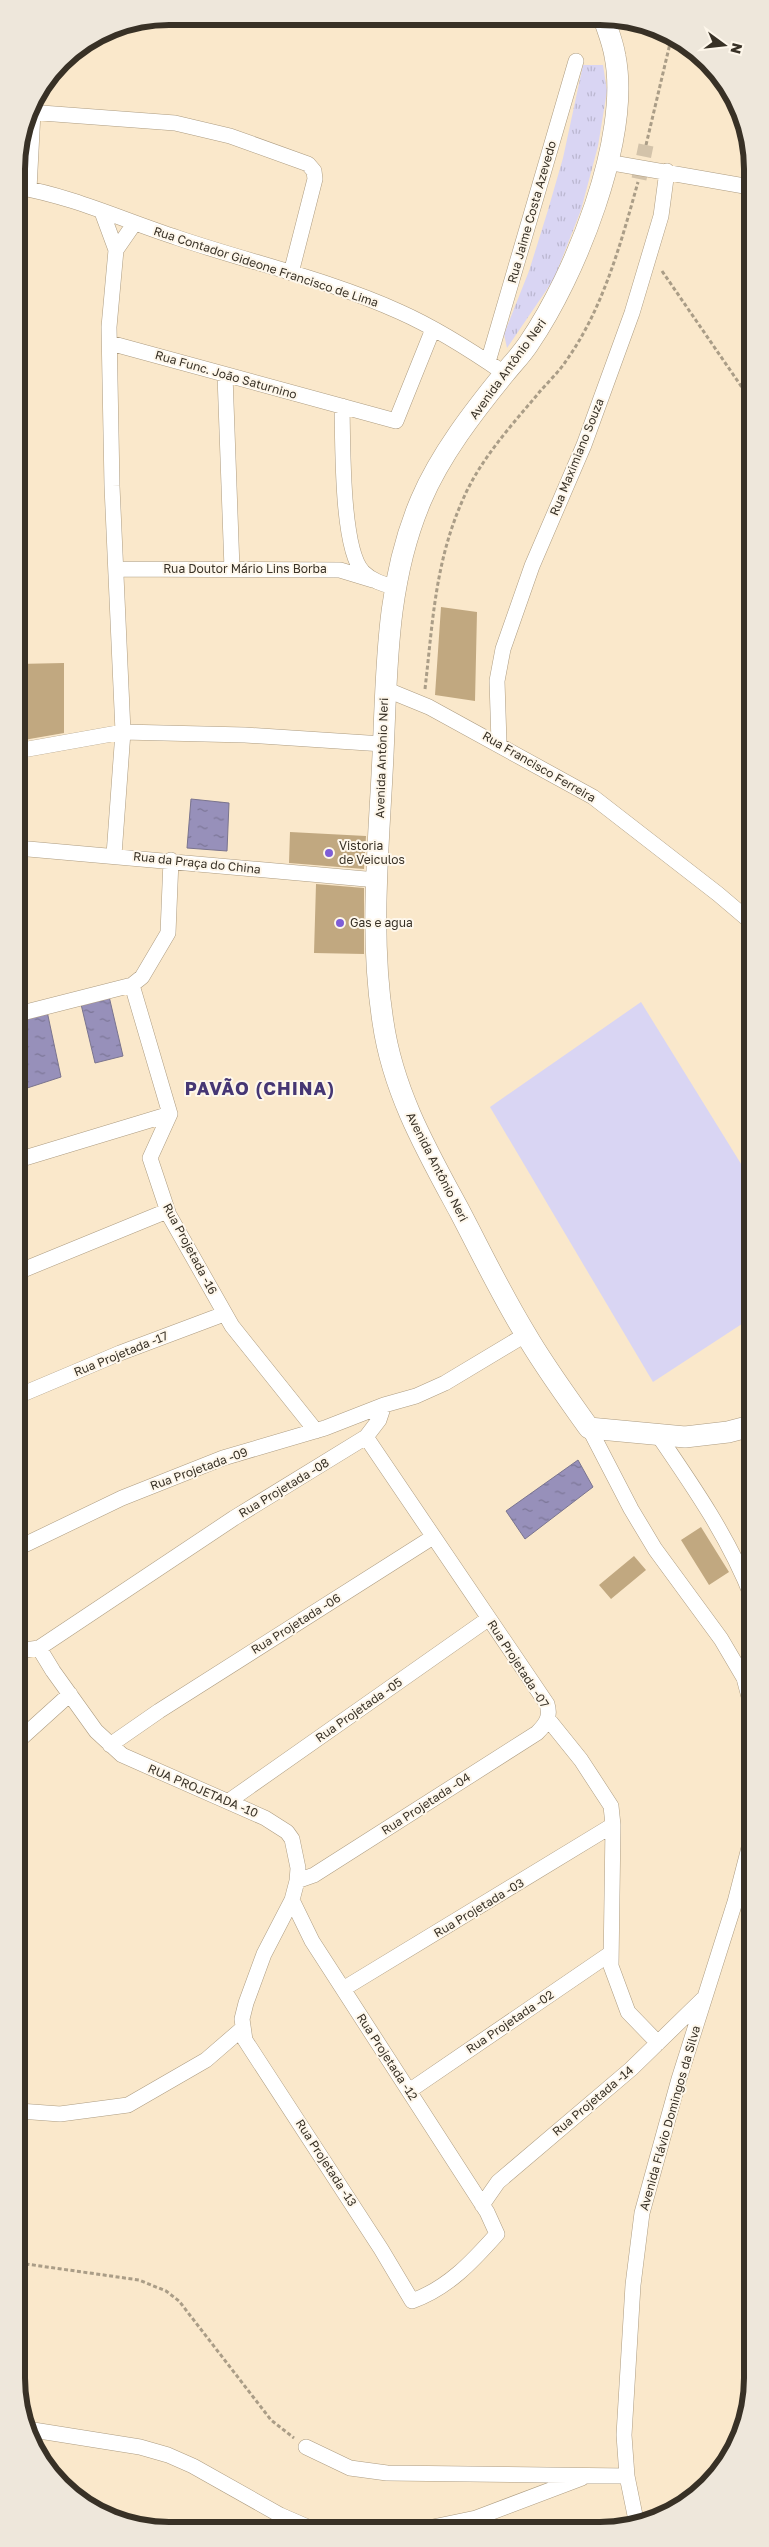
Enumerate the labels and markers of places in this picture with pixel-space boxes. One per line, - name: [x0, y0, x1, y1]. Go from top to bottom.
- place label: Vistoria de Veiculos: [339, 838, 405, 867]
- marker: Vistoria de Veiculos: [323, 847, 335, 859]
- place label: Gas e agua: [350, 915, 413, 930]
- marker: Gas e agua: [334, 917, 346, 929]

